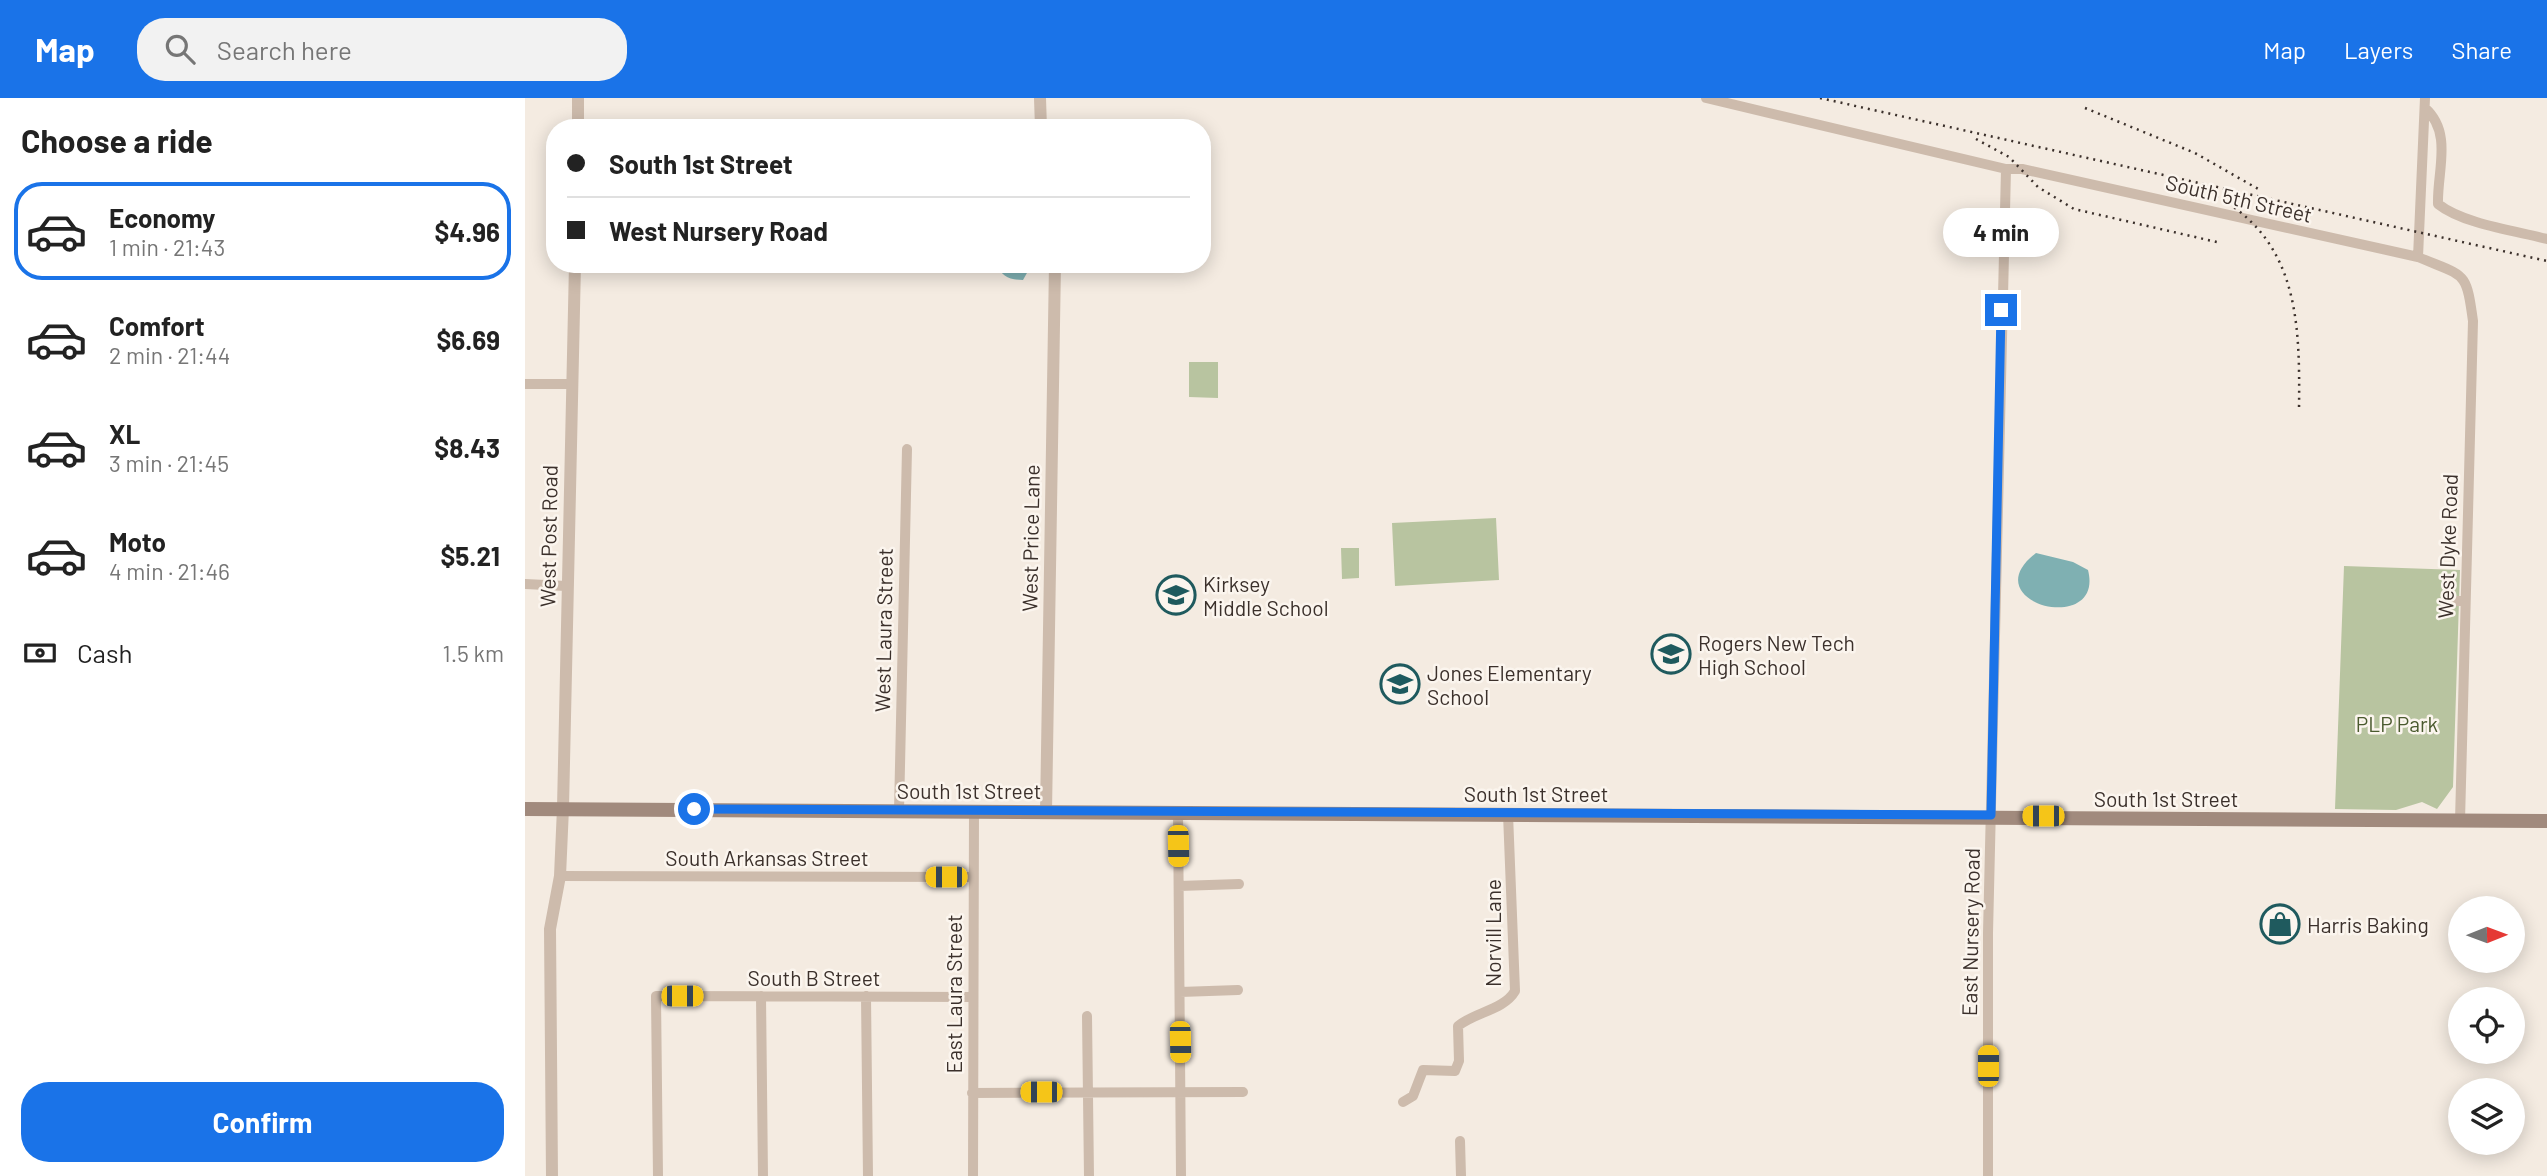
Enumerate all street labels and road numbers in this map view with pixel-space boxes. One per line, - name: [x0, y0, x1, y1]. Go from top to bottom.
- street label: South 5th Street: [2163, 169, 2315, 227]
- street label: West Price Lane: [1016, 464, 1044, 612]
- street label: West Post Road: [534, 465, 562, 607]
- street label: West Dyke Road: [2432, 473, 2462, 619]
- street label: West Laura Street: [869, 548, 897, 712]
- street label: South 1st Street: [897, 778, 1041, 803]
- street label: South 1st Street: [1464, 781, 1608, 806]
- street label: South 1st Street: [2094, 786, 2238, 811]
- street label: South Arkansas Street: [665, 845, 869, 870]
- street label: East Nursery Road: [1956, 848, 1984, 1016]
- street label: Norvill Lane: [1480, 879, 1505, 987]
- street label: East Laura Street: [941, 914, 966, 1074]
- street label: South B Street: [748, 965, 880, 990]

